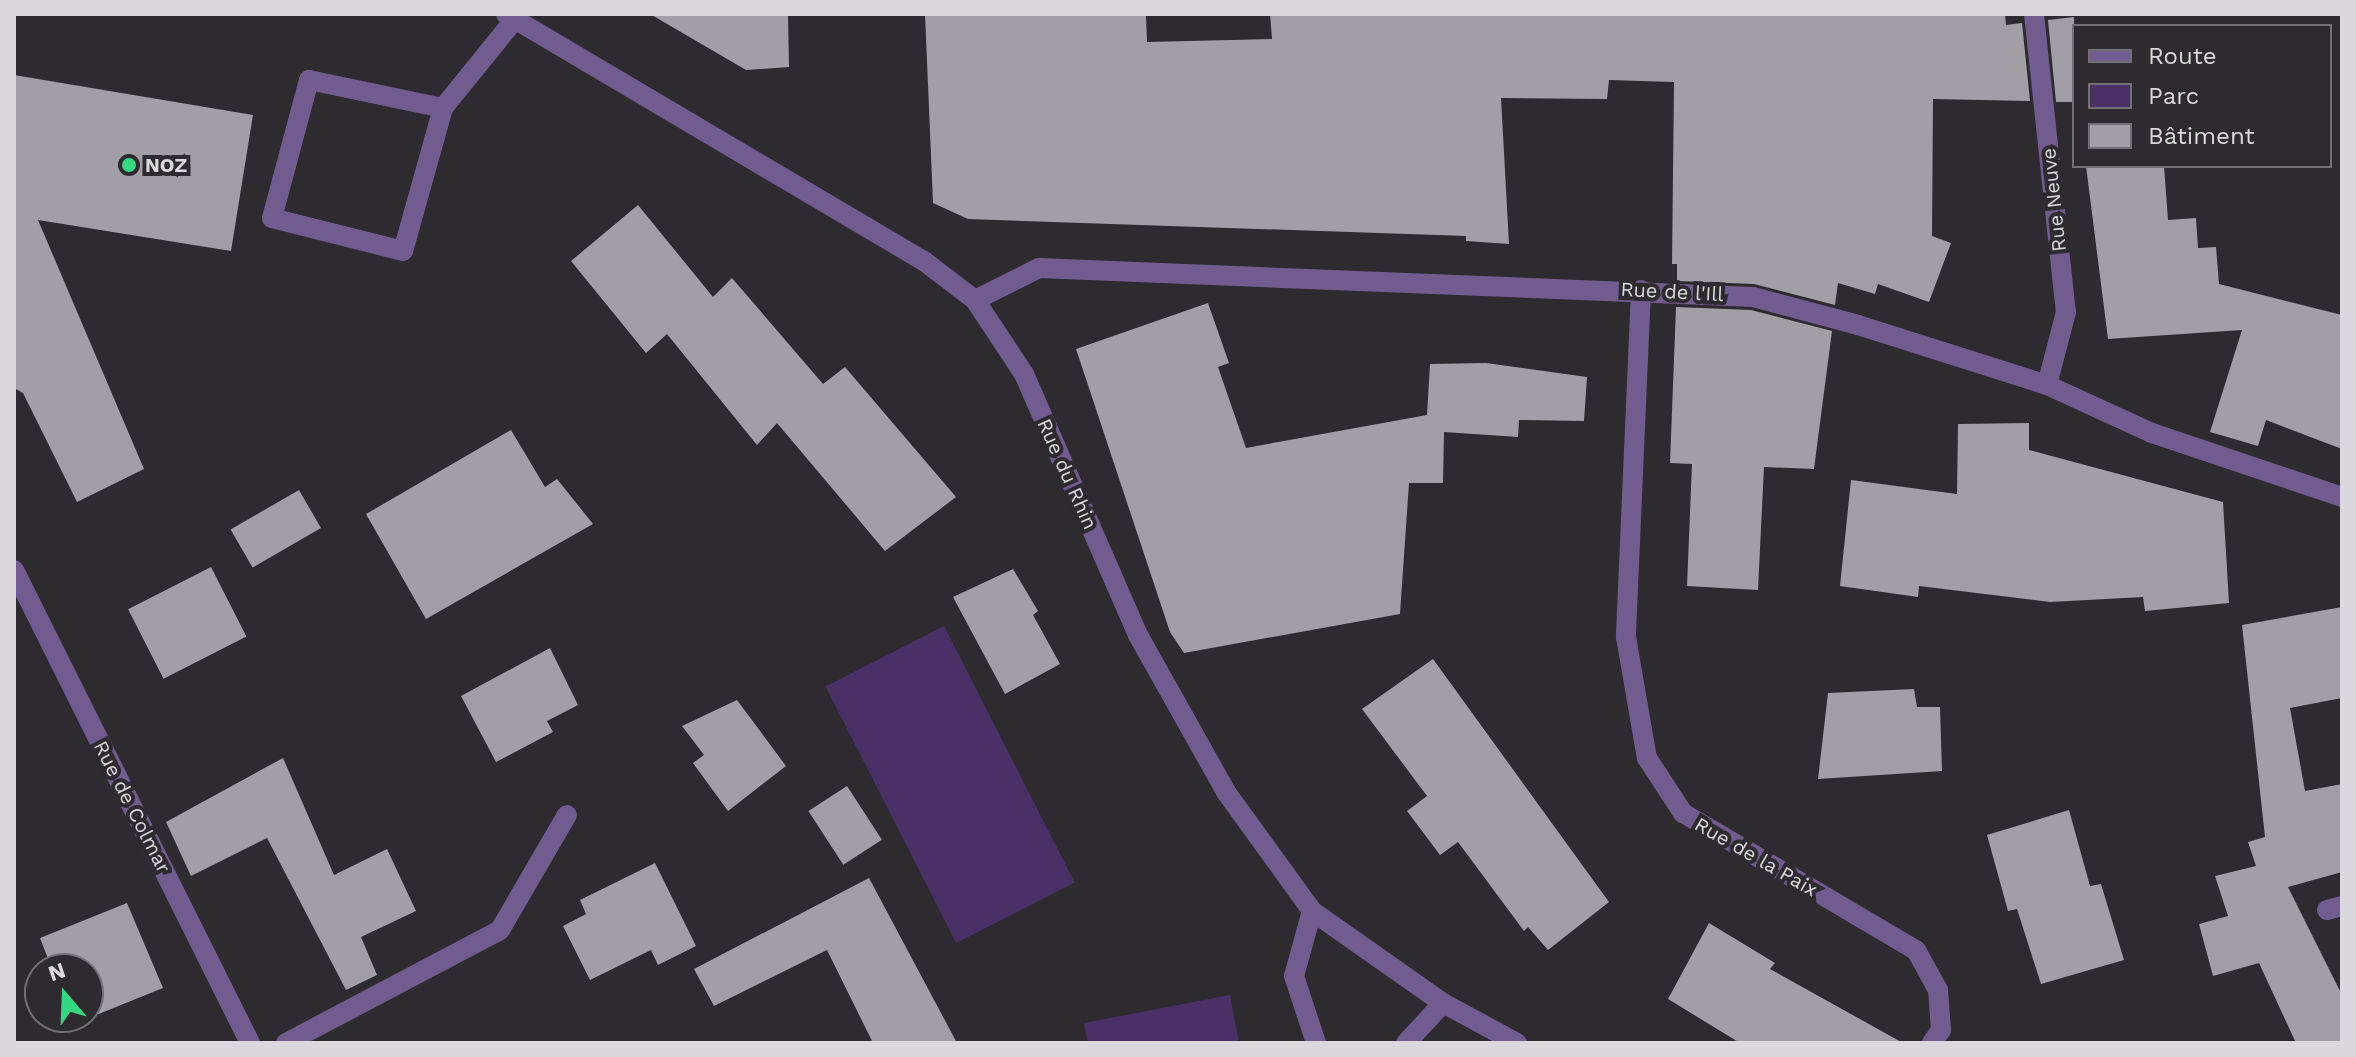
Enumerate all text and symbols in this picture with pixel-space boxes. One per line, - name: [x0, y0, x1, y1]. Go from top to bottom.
- legend: [2072, 24, 2332, 168]
- text: Route: [2148, 42, 2217, 70]
- text: Parc: [2148, 82, 2199, 110]
- text: Bâtiment: [2148, 122, 2255, 150]
- street label: Rue Neuve: [2037, 147, 2071, 253]
- place label: NOZ: [145, 153, 187, 177]
- marker: NOZ: [120, 156, 138, 174]
- street label: Rue de l'Ill: [1620, 277, 1724, 307]
- street label: Rue du Rhin: [1032, 415, 1102, 533]
- street label: Rue de Colmar: [88, 737, 176, 877]
- street label: Rue de la Paix: [1690, 812, 1822, 902]
- north arrow: [24, 953, 104, 1033]
- text: N: [45, 957, 68, 986]

